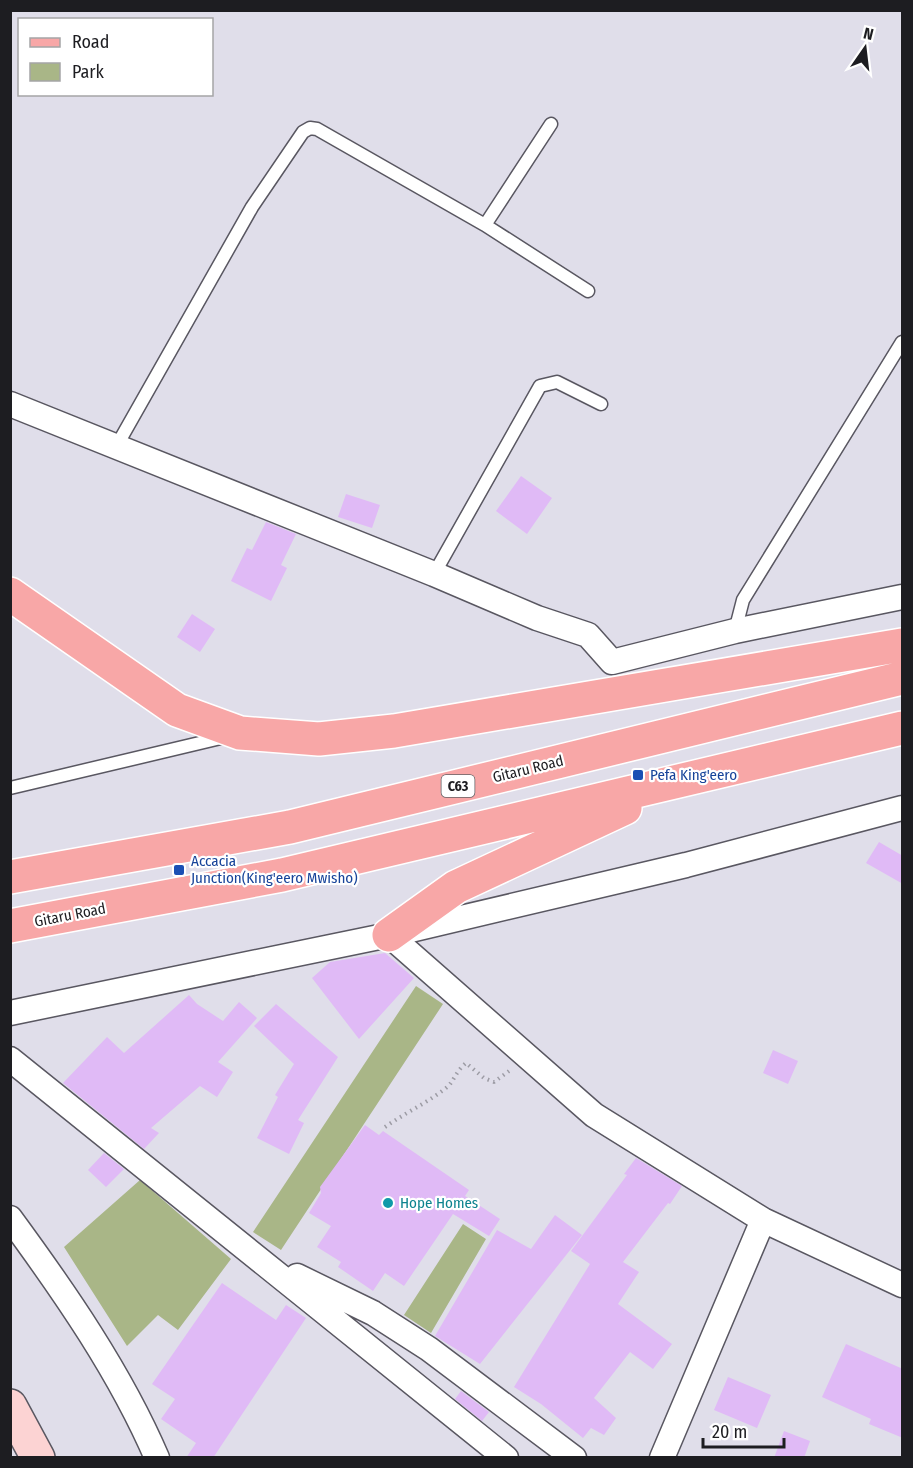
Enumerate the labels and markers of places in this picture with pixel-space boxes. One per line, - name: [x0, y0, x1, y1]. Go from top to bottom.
- place label: Pefa King'eero: [650, 766, 737, 784]
- marker: Pefa King'eero: [631, 768, 645, 782]
- place label: Accacia Junction(King'eero Mwisho): [191, 852, 358, 887]
- marker: Accacia Junction(King'eero Mwisho): [172, 863, 186, 877]
- place label: Hope Homes: [400, 1194, 478, 1212]
- marker: Hope Homes: [381, 1196, 395, 1210]

